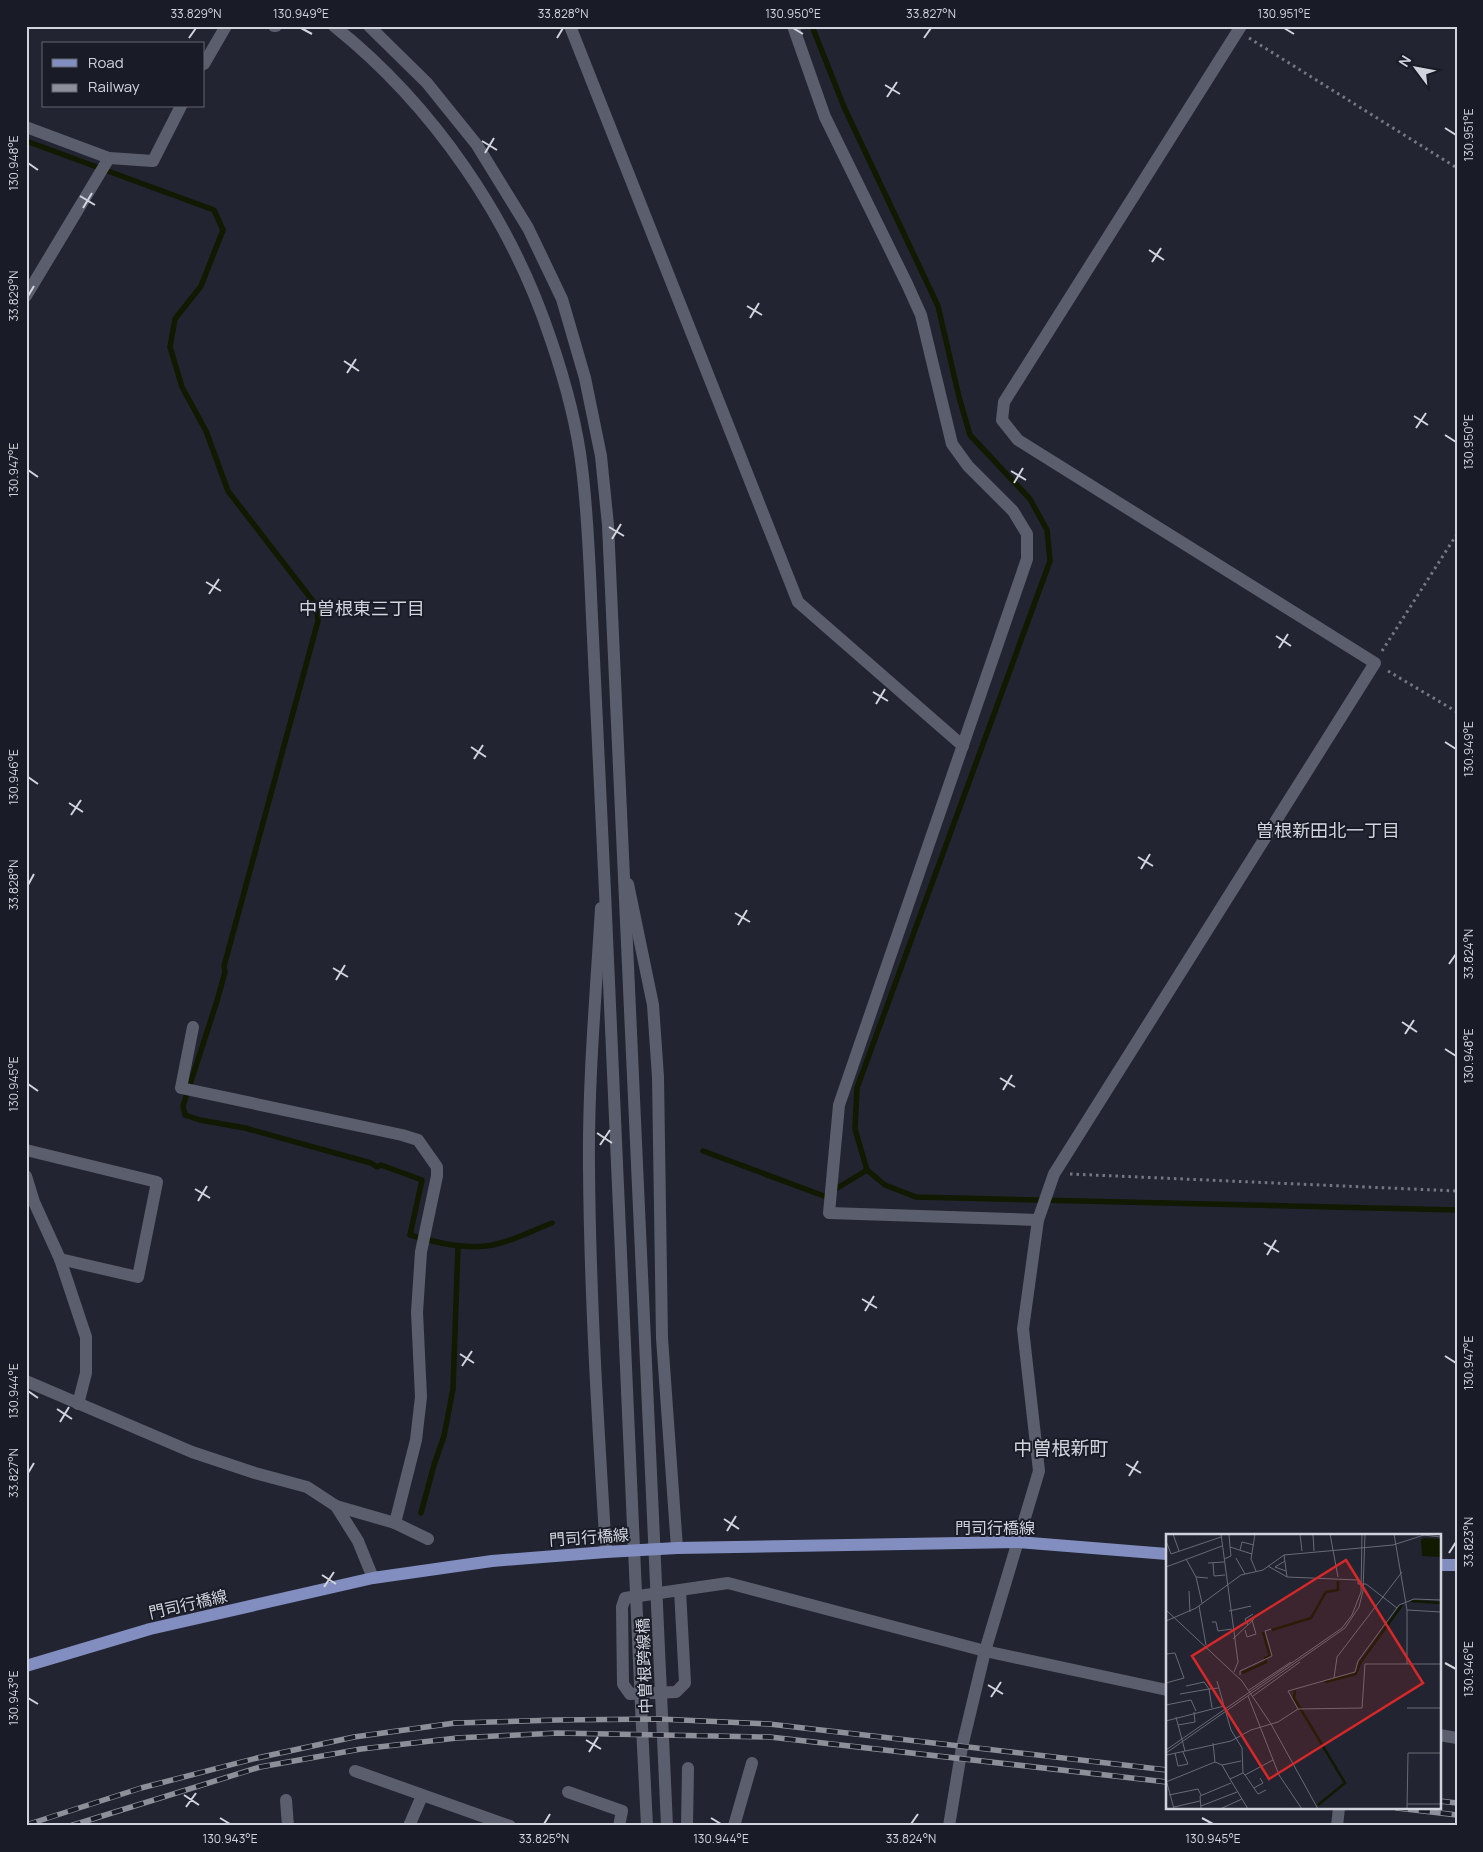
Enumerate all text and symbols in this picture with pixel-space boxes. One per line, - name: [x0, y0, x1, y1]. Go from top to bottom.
- text: 33.829°N: [170, 5, 222, 22]
- text: 130.949°E: [273, 5, 329, 22]
- text: 33.828°N: [538, 5, 588, 22]
- text: 130.950°E: [765, 5, 821, 22]
- text: 33.827°N: [906, 5, 956, 22]
- text: 130.951°E: [1258, 5, 1311, 22]
- legend: [42, 42, 205, 108]
- north arrow: [1390, 42, 1440, 92]
- text: Road: [88, 52, 124, 73]
- text: N: [1394, 52, 1415, 70]
- text: Railway: [88, 76, 140, 97]
- text: 130.951°E: [1460, 108, 1477, 161]
- text: 130.948°E: [5, 135, 22, 191]
- text: 33.829°N: [5, 270, 22, 322]
- text: 130.950°E: [1460, 414, 1477, 470]
- text: 130.947°E: [5, 443, 22, 497]
- district label: 中曽根東三丁目: [299, 596, 425, 620]
- text: 130.949°E: [1460, 721, 1477, 777]
- text: 130.946°E: [5, 749, 22, 805]
- district label: 曽根新田北一丁目: [1256, 818, 1400, 842]
- text: 33.828°N: [5, 860, 22, 910]
- text: 33.824°N: [1460, 929, 1477, 979]
- text: 130.948°E: [1460, 1028, 1477, 1084]
- text: 130.945°E: [5, 1056, 22, 1112]
- text: 130.947°E: [1460, 1336, 1477, 1390]
- text: 130.944°E: [5, 1363, 22, 1419]
- district label: 中曽根新町: [1013, 1435, 1109, 1461]
- text: 33.827°N: [5, 1448, 22, 1498]
- street label: 門司行橋線: [955, 1517, 1035, 1539]
- text: 33.823°N: [1460, 1517, 1477, 1567]
- street label: 門司行橋線: [548, 1523, 630, 1551]
- inset map: [1166, 1534, 1440, 1810]
- street label: 門司行橋線: [147, 1584, 229, 1624]
- street label: 中曽根跨線橋: [631, 1618, 657, 1714]
- text: 130.946°E: [1460, 1641, 1477, 1697]
- text: 130.943°E: [5, 1670, 22, 1726]
- text: 130.943°E: [202, 1830, 258, 1847]
- text: 33.825°N: [519, 1830, 569, 1847]
- text: 130.944°E: [693, 1830, 749, 1847]
- text: 33.824°N: [886, 1830, 936, 1847]
- text: 130.945°E: [1185, 1830, 1241, 1847]

